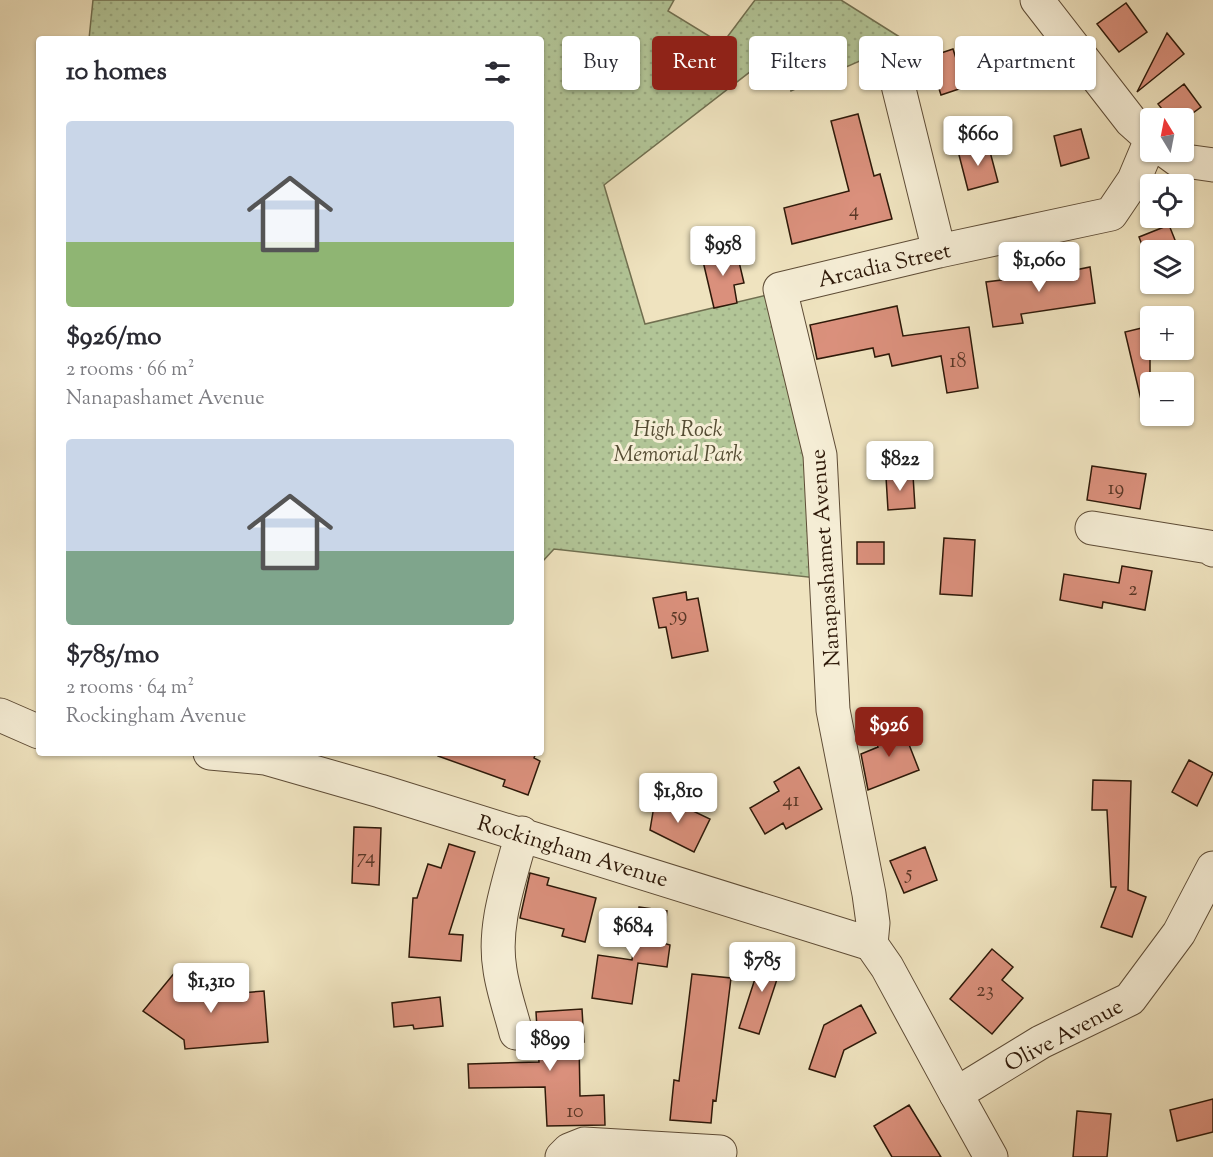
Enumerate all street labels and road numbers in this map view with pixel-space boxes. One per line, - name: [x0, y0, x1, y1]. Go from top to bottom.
- street label: Arcadia Street: [815, 236, 955, 298]
- street label: Nanapashamet Avenue: [803, 448, 851, 668]
- street label: Rockingham Avenue: [473, 809, 672, 897]
- street label: Olive Avenue: [999, 992, 1129, 1081]

